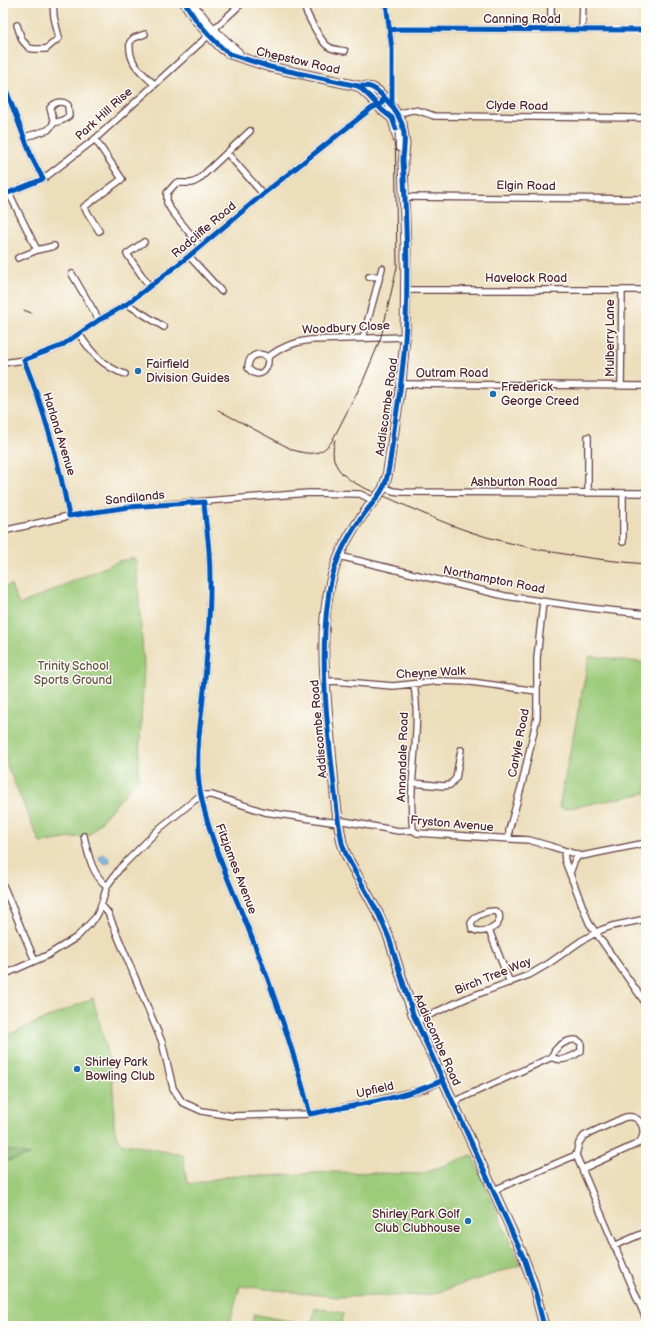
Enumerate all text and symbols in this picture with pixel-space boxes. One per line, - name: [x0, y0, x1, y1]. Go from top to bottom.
- street label: Canning Road: [483, 12, 561, 27]
- street label: Chepstow Road: [255, 44, 341, 78]
- street label: Park Hill Rise: [72, 84, 136, 144]
- street label: Clyde Road: [486, 98, 549, 114]
- street label: Elgin Road: [496, 178, 556, 194]
- street label: Radcliffe Road: [169, 199, 239, 261]
- street label: Havelock Road: [485, 271, 567, 286]
- street label: Mulberry Lane: [603, 299, 618, 377]
- street label: Woodbury Close: [302, 318, 390, 338]
- place label: Fairfield Division Guides: [146, 357, 230, 386]
- street label: Addiscombe Road: [373, 357, 401, 457]
- marker: Fairfield Division Guides: [133, 366, 143, 376]
- street label: Outram Road: [416, 366, 488, 381]
- place label: Frederick George Creed: [501, 380, 579, 409]
- marker: Frederick George Creed: [488, 389, 498, 399]
- street label: Harland Avenue: [39, 390, 79, 478]
- street label: Ashburton Road: [471, 475, 557, 490]
- street label: Sandilands: [105, 487, 165, 509]
- street label: Northampton Road: [442, 563, 546, 597]
- park label: Trinity School Sports Ground: [34, 659, 112, 688]
- street label: Cheyne Walk: [396, 664, 466, 682]
- street label: Addiscombe Road: [307, 679, 331, 779]
- street label: Carlyle Road: [505, 707, 533, 779]
- street label: Annandale Road: [394, 712, 412, 802]
- street label: Fryston Avenue: [410, 813, 494, 835]
- street label: Fitzjames Avenue: [212, 822, 260, 916]
- street label: Birch Tree Way: [453, 954, 534, 998]
- street label: Addiscombe Road: [410, 992, 464, 1088]
- place label: Shirley Park Bowling Club: [85, 1055, 155, 1084]
- marker: Shirley Park Bowling Club: [72, 1064, 82, 1074]
- street label: Upfield: [355, 1078, 395, 1102]
- place label: Shirley Park Golf Club Clubhouse: [372, 1207, 460, 1236]
- marker: Shirley Park Golf Club Clubhouse: [463, 1216, 473, 1226]

